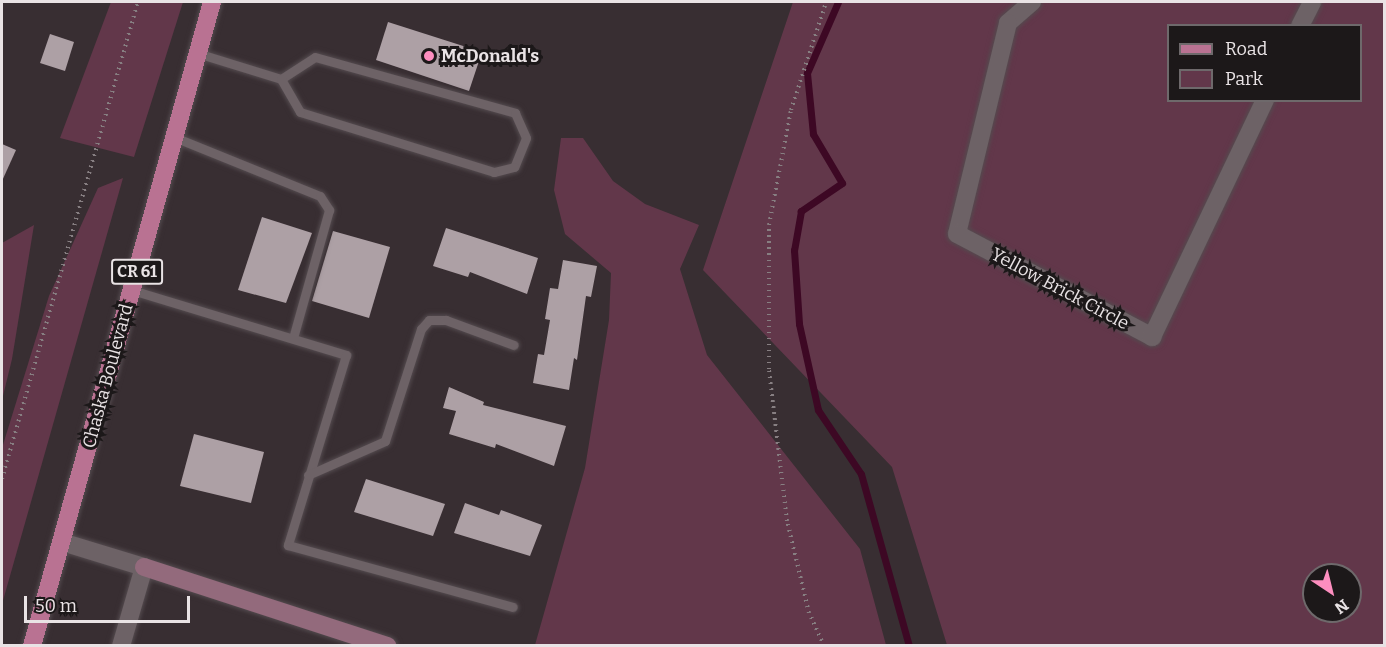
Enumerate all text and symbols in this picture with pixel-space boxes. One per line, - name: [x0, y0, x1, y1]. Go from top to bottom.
- legend: [1167, 24, 1362, 102]
- text: Road: [1225, 38, 1267, 60]
- place label: McDonald's: [441, 45, 539, 67]
- marker: McDonald's: [422, 49, 436, 63]
- text: Park: [1225, 68, 1263, 90]
- street label: Yellow Brick Circle: [987, 243, 1133, 335]
- road number: CR 61: [110, 259, 164, 285]
- street label: Chaska Boulevard: [78, 301, 138, 451]
- north arrow: [1302, 563, 1362, 623]
- scale bar: [27, 584, 194, 622]
- text: 50 m: [35, 595, 77, 617]
- text: N: [1331, 595, 1352, 618]

